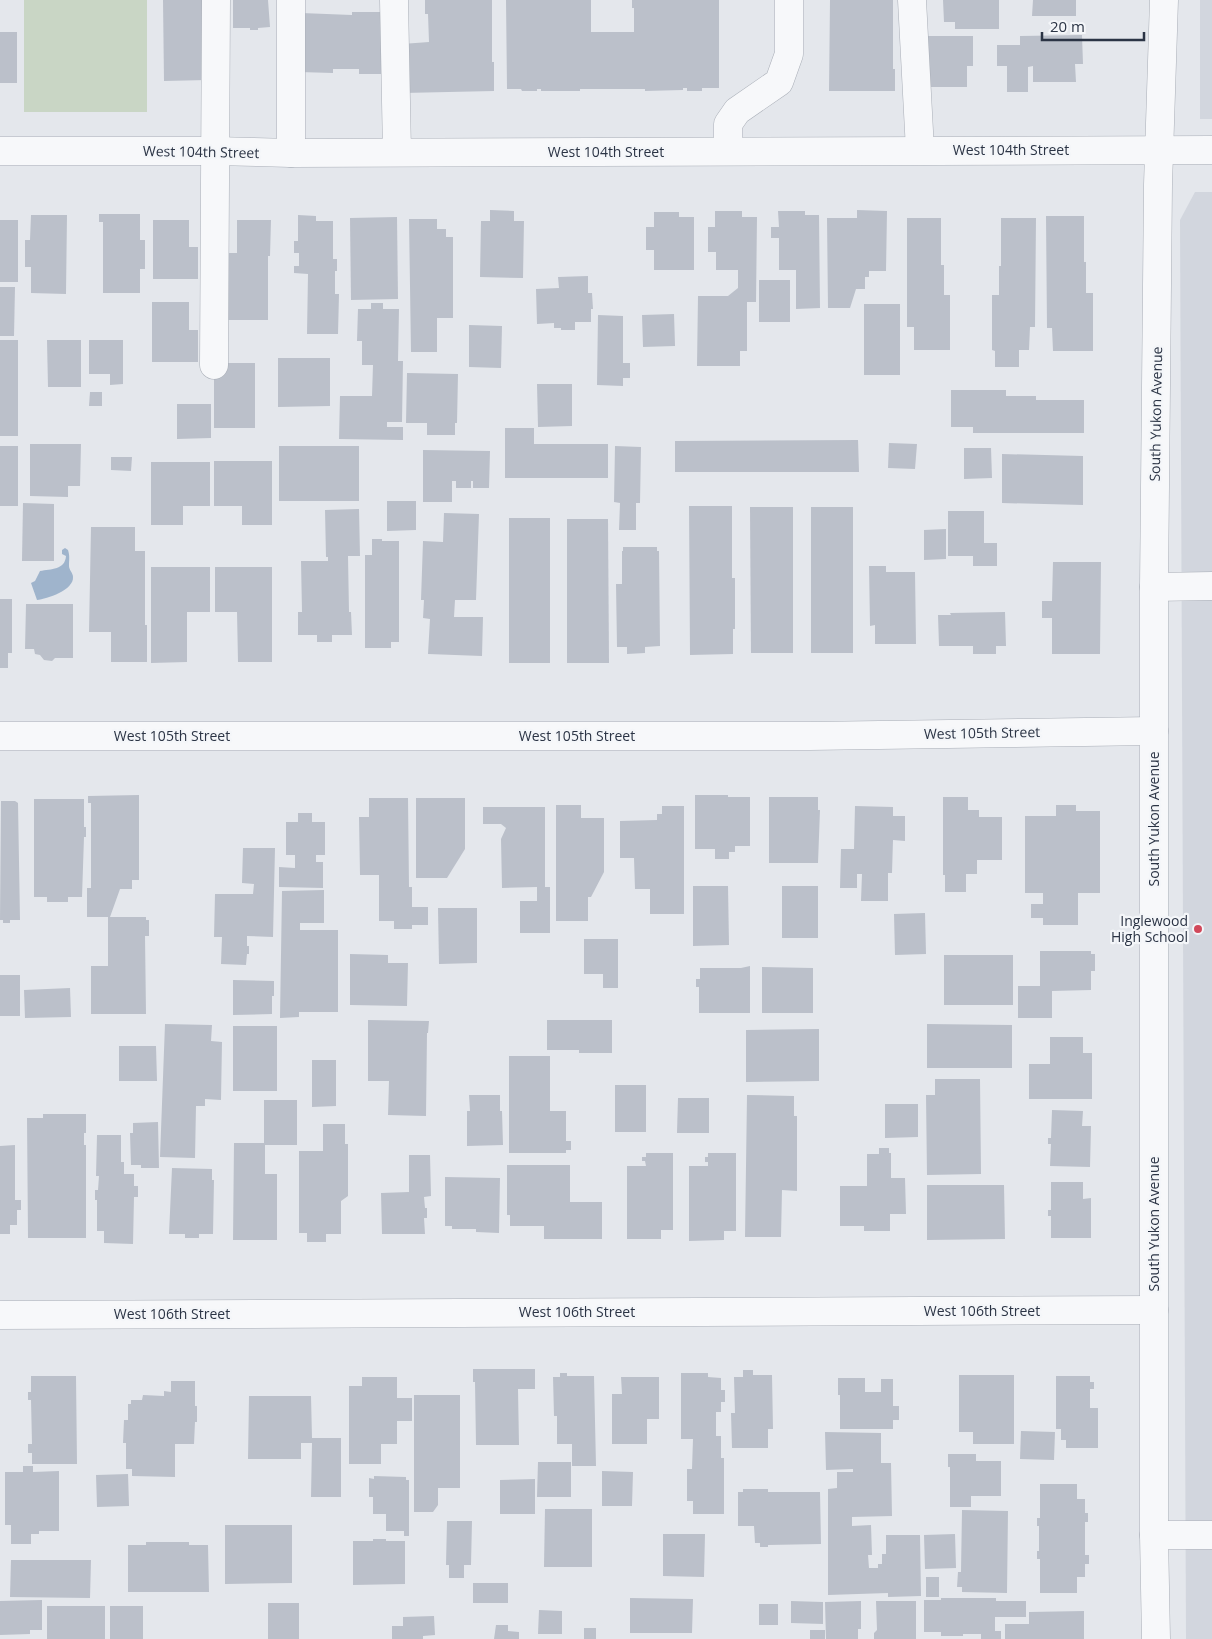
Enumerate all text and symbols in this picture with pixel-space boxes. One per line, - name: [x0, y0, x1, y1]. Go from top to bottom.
- scale bar: [1042, 10, 1144, 42]
- text: 20 m: [1050, 16, 1085, 36]
- street label: West 104th Street: [953, 140, 1069, 159]
- street label: West 104th Street: [143, 141, 259, 162]
- street label: West 104th Street: [548, 142, 664, 161]
- street label: South Yukon Avenue: [1145, 346, 1166, 482]
- street label: West 105th Street: [924, 722, 1040, 743]
- street label: West 105th Street: [114, 726, 230, 745]
- street label: West 105th Street: [519, 726, 635, 745]
- street label: South Yukon Avenue: [1144, 751, 1163, 887]
- place label: Inglewood High School: [1111, 911, 1188, 946]
- marker: Inglewood High School: [1192, 923, 1204, 935]
- street label: South Yukon Avenue: [1144, 1156, 1163, 1292]
- street label: West 106th Street: [924, 1301, 1040, 1320]
- street label: West 106th Street: [519, 1302, 635, 1321]
- street label: West 106th Street: [114, 1304, 230, 1323]

